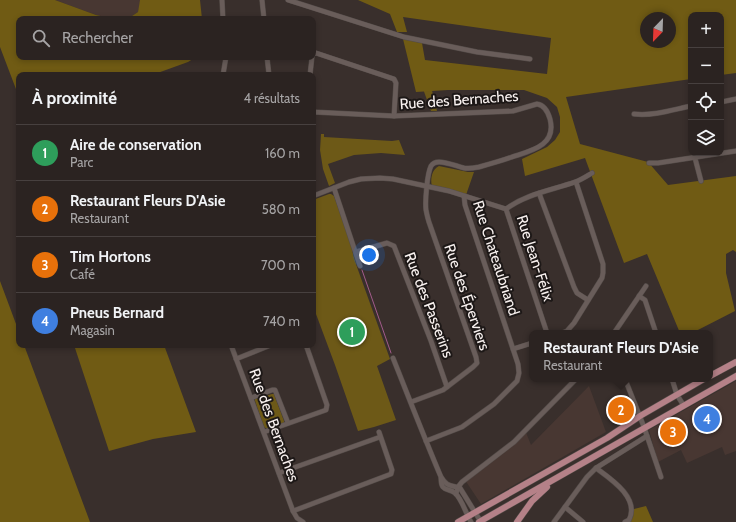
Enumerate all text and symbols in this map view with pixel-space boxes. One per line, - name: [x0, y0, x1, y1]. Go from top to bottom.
- north arrow: [640, 12, 676, 48]
- map controls: [688, 12, 724, 156]
- button: +: [688, 12, 724, 48]
- search box: [16, 16, 316, 60]
- icon: search: [30, 27, 52, 49]
- text: Rechercher: [62, 29, 133, 47]
- button: −: [688, 48, 724, 84]
- button: locate: [688, 84, 724, 120]
- street label: Rue des Bernaches: [399, 87, 519, 113]
- text: À proximité: [32, 88, 117, 108]
- text: 4 résultats: [244, 90, 300, 106]
- button: layers: [688, 120, 724, 156]
- text: Aire de conservation: [70, 136, 201, 154]
- text: 1: [43, 145, 47, 161]
- text: 160 m: [265, 145, 300, 161]
- text: Parc: [70, 154, 93, 170]
- text: Restaurant Fleurs D'Asie: [70, 192, 225, 210]
- street label: Rue Chateaubriand: [469, 198, 523, 318]
- text: 2: [42, 201, 48, 217]
- text: 580 m: [262, 201, 300, 217]
- text: Restaurant: [70, 210, 129, 226]
- street label: Rue Jean-Félix: [513, 213, 557, 303]
- street label: Rue des Éperviers: [440, 241, 495, 353]
- your location: [359, 245, 379, 265]
- text: Tim Hortons: [70, 248, 151, 266]
- street label: Rue des Passerins: [401, 250, 457, 360]
- text: 3: [41, 257, 49, 273]
- text: 700 m: [261, 257, 300, 273]
- text: Café: [70, 266, 95, 282]
- text: Pneus Bernard: [70, 304, 164, 322]
- text: 4: [41, 313, 49, 329]
- text: 740 m: [263, 313, 300, 329]
- pin: 1: [339, 317, 365, 347]
- text: Magasin: [70, 322, 115, 338]
- popup: [529, 330, 713, 382]
- text: Restaurant Fleurs D'Asie: [543, 339, 699, 357]
- text: Restaurant: [543, 357, 602, 373]
- street label: Rue des Bernaches: [245, 366, 303, 484]
- pin: 2: [608, 395, 634, 425]
- pin: 4: [694, 404, 720, 434]
- pin: 3: [660, 417, 686, 447]

